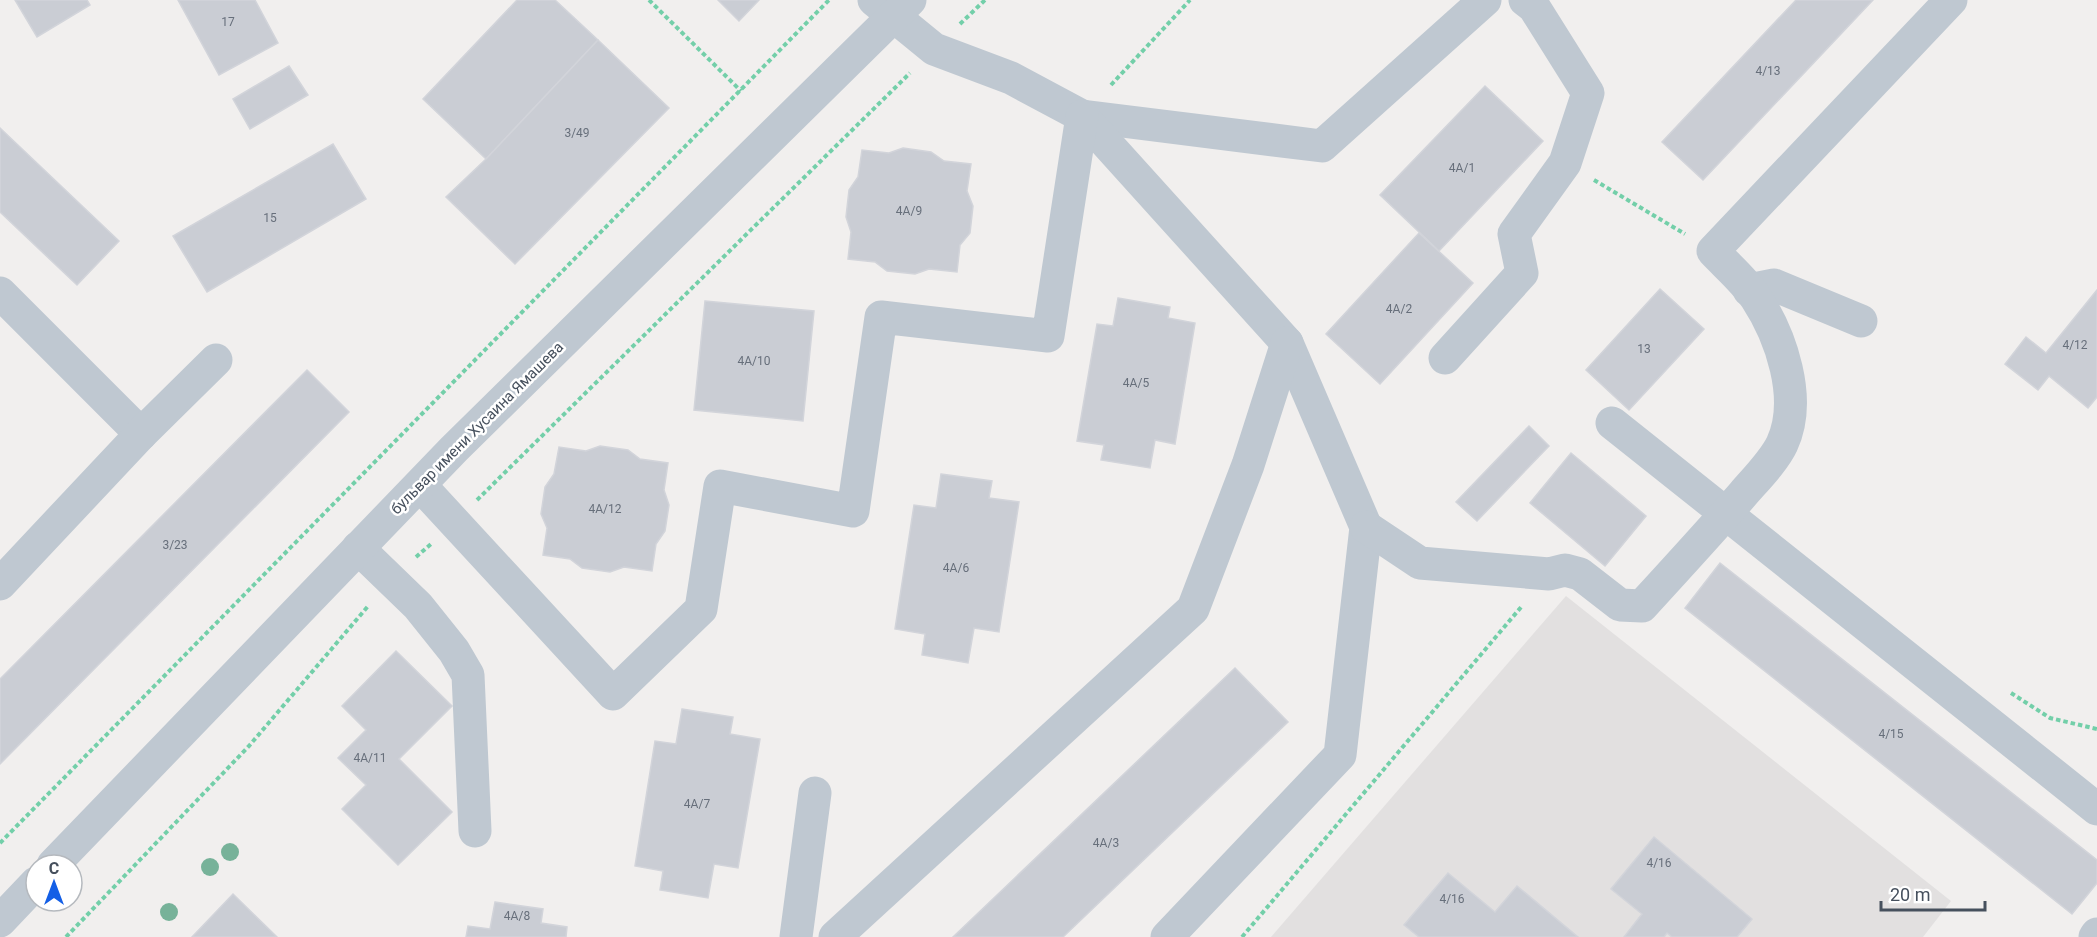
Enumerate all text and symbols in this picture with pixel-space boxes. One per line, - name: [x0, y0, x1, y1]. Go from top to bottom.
- house number: 17: [221, 15, 235, 29]
- house number: 4/13: [1755, 64, 1781, 78]
- house number: 3/49: [564, 126, 590, 140]
- house number: 4А/1: [1449, 161, 1475, 175]
- house number: 4А/9: [896, 204, 922, 218]
- house number: 15: [263, 211, 277, 225]
- house number: 4А/2: [1386, 302, 1412, 316]
- street label: бульвар имени Хусаина Ямашева: [387, 338, 567, 518]
- house number: 4/12: [2062, 338, 2088, 352]
- house number: 13: [1637, 342, 1651, 356]
- house number: 4А/10: [737, 354, 771, 368]
- house number: 4А/5: [1123, 376, 1149, 390]
- house number: 4А/12: [588, 502, 622, 516]
- house number: 3/23: [162, 538, 188, 552]
- house number: 4А/6: [943, 561, 969, 575]
- house number: 4/15: [1878, 727, 1904, 741]
- house number: 4А/11: [353, 751, 387, 765]
- house number: 4А/7: [684, 797, 710, 811]
- house number: 4А/3: [1093, 836, 1119, 850]
- north arrow: [24, 853, 84, 913]
- house number: 4/16: [1646, 856, 1672, 870]
- text: С: [49, 859, 59, 878]
- scale bar: [1881, 874, 1984, 912]
- text: 20 m: [1890, 884, 1930, 905]
- house number: 4/16: [1439, 892, 1465, 906]
- house number: 4А/8: [504, 909, 530, 923]

